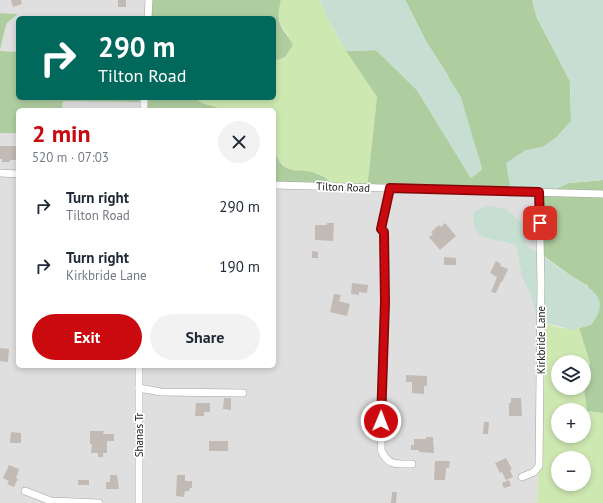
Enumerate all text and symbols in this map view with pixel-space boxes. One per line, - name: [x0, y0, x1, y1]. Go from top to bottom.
- text: 290 m: [98, 28, 175, 65]
- icon: right: [32, 32, 84, 84]
- text: Tilton Road: [98, 64, 186, 87]
- text: 2 min: [32, 118, 91, 149]
- button: close: [218, 121, 260, 163]
- text: 520 m · 07:03: [32, 149, 109, 166]
- street label: Tilton Road: [316, 179, 370, 195]
- text: Turn right: [66, 188, 129, 207]
- icon: right: [32, 195, 54, 217]
- text: 290 m: [219, 197, 260, 216]
- pin: [523, 206, 557, 240]
- text: Tilton Road: [66, 207, 130, 224]
- icon: arrive: [529, 212, 551, 234]
- text: Turn right: [66, 248, 129, 267]
- icon: right: [32, 255, 54, 277]
- text: 190 m: [219, 257, 260, 276]
- text: Kirkbride Lane: [66, 267, 147, 284]
- street label: Kirkbride Lane: [534, 305, 548, 374]
- button: Exit: [32, 314, 142, 360]
- button: Share: [150, 314, 260, 360]
- map controls: [551, 355, 591, 491]
- button: layers: [551, 355, 591, 395]
- position arrow: [360, 400, 402, 442]
- button: +: [551, 403, 591, 443]
- street label: Shanas Tr: [132, 412, 146, 457]
- button: −: [551, 451, 591, 491]

